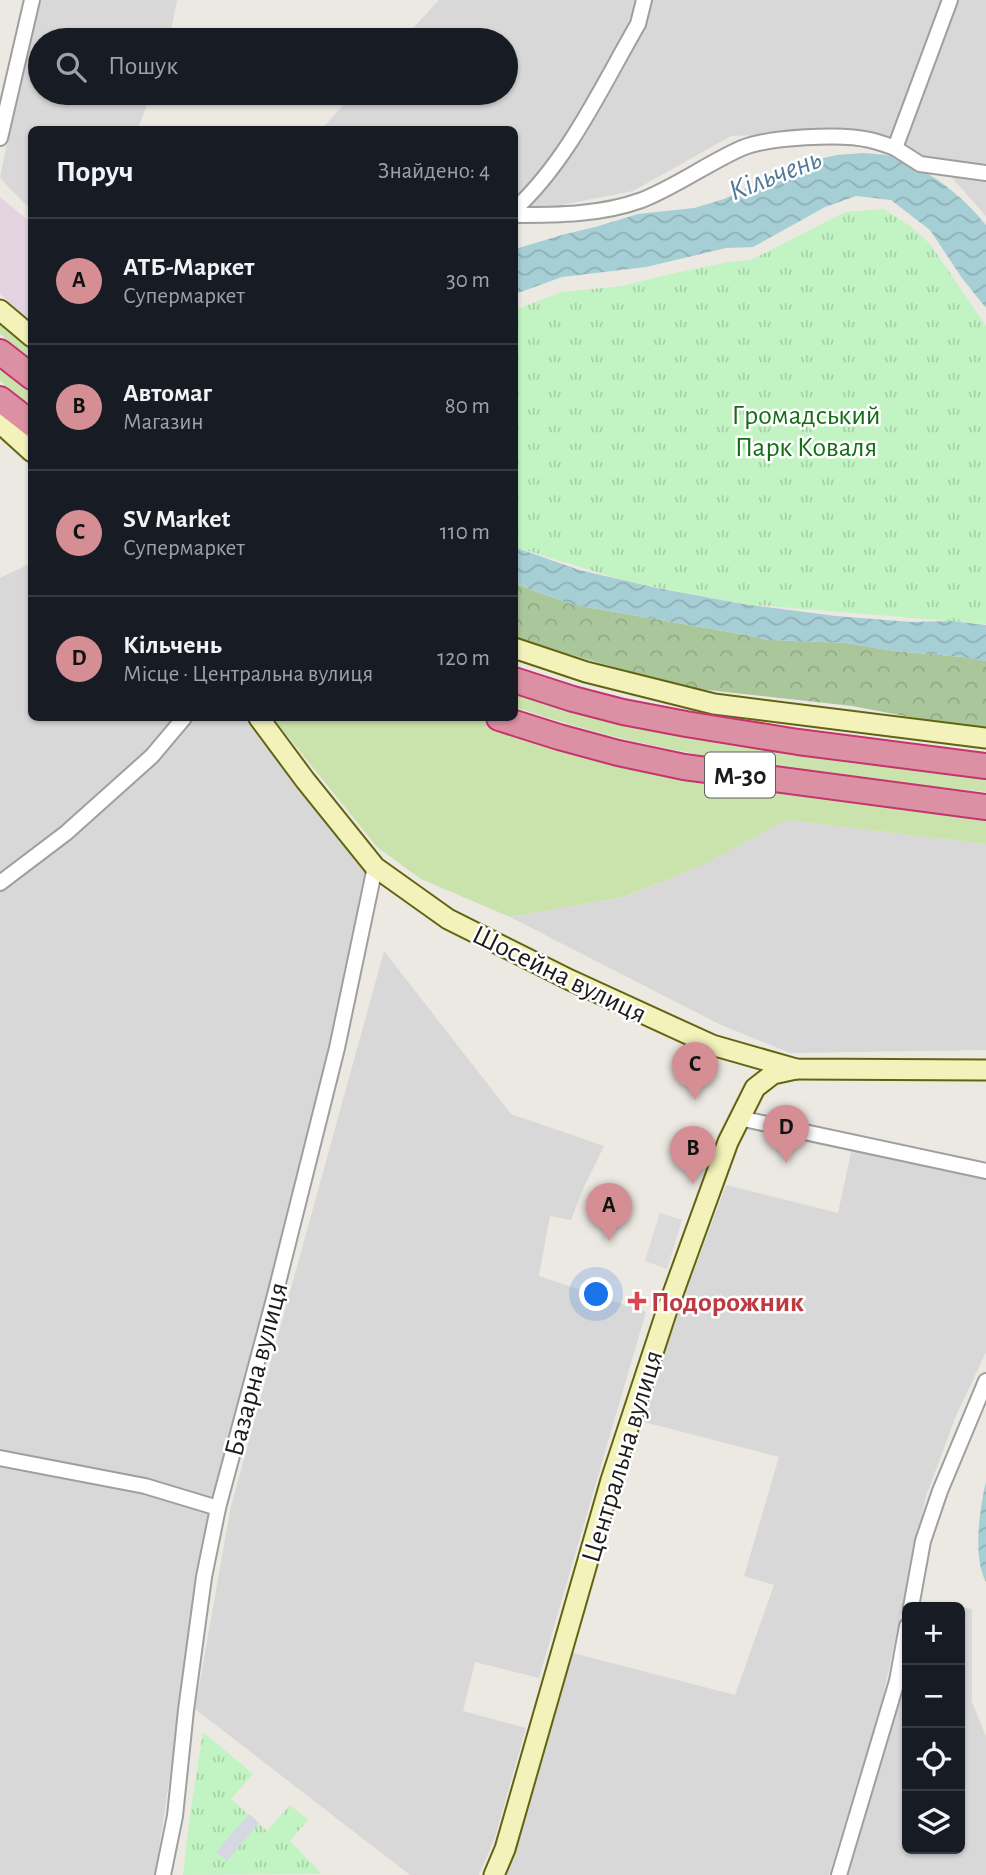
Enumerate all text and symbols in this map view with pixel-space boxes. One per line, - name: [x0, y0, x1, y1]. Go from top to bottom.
- search box: [28, 28, 518, 105]
- icon: search: [52, 48, 90, 86]
- text: Пошук: [108, 53, 178, 79]
- water label: Кільчень: [725, 144, 826, 206]
- text: Поруч: [56, 157, 134, 187]
- text: Знайдено: 4: [378, 160, 490, 183]
- text: АТБ-Маркет: [123, 254, 255, 280]
- text: A: [72, 269, 86, 292]
- text: 30 m: [446, 269, 490, 292]
- text: Супермаркет: [123, 285, 245, 308]
- text: Автомаг: [123, 380, 212, 406]
- text: B: [72, 395, 86, 418]
- text: 80 m: [445, 395, 490, 418]
- park label: Громадський Парк Коваля: [731, 402, 881, 462]
- text: Магазин: [123, 411, 204, 434]
- text: SV Market: [123, 506, 230, 532]
- text: C: [73, 521, 85, 544]
- text: 110 m: [440, 521, 490, 544]
- text: Супермаркет: [123, 537, 245, 560]
- text: Кільчень: [123, 632, 222, 658]
- text: D: [71, 647, 87, 670]
- text: 120 m: [437, 647, 490, 670]
- text: Місце · Центральна вулиця: [123, 663, 373, 686]
- road number: М-30: [705, 752, 775, 797]
- street label: Шосейна вулиця: [468, 921, 651, 1029]
- pin: C: [672, 1042, 718, 1100]
- pin: D: [763, 1105, 809, 1163]
- pin: B: [670, 1126, 716, 1184]
- pin: A: [586, 1183, 632, 1241]
- your location: [579, 1277, 613, 1311]
- street label: Базарна вулиця: [220, 1280, 294, 1459]
- place label: Подорожник: [651, 1289, 804, 1317]
- marker: Подорожник: [629, 1293, 645, 1309]
- street label: Центральна вулиця: [577, 1347, 669, 1566]
- map controls: [902, 1602, 965, 1854]
- button: +: [902, 1602, 965, 1665]
- button: −: [902, 1665, 965, 1728]
- button: locate: [902, 1728, 965, 1791]
- button: layers: [902, 1791, 965, 1854]

